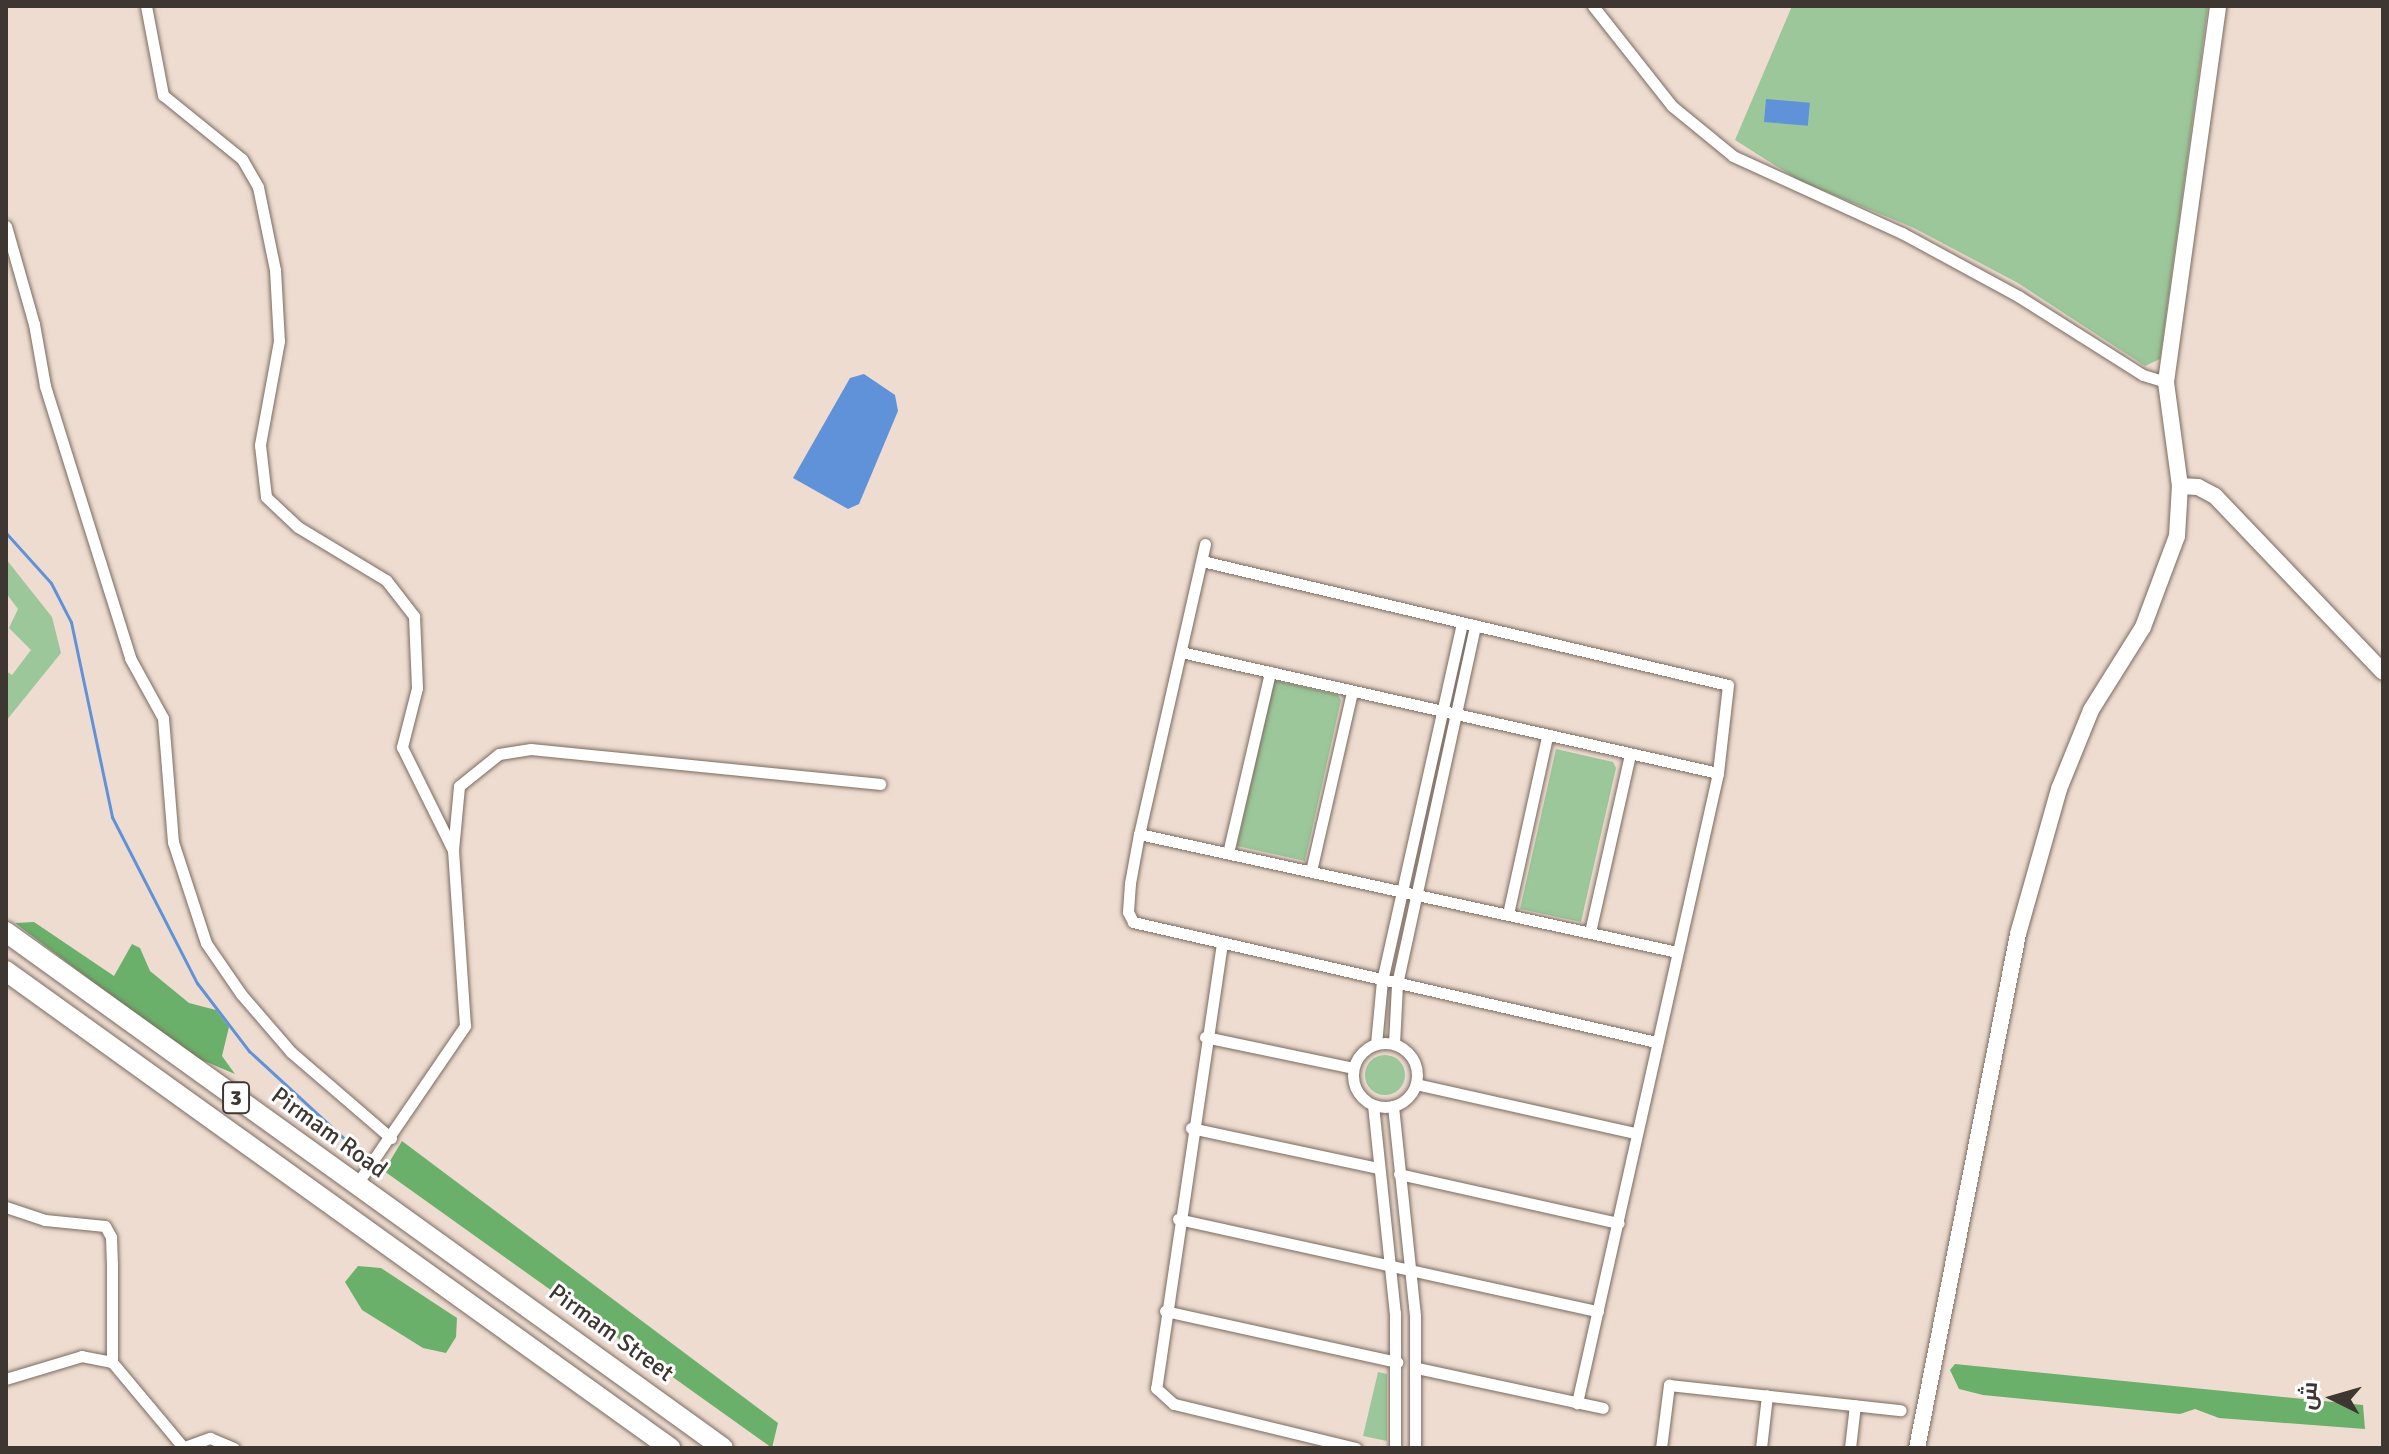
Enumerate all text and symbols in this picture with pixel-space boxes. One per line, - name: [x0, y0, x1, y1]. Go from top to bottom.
- road number: 3: [222, 1080, 250, 1116]
- street label: Pirmam Road: [266, 1081, 392, 1185]
- street label: Pirmam Street: [543, 1278, 679, 1388]
- north arrow: [2293, 1358, 2373, 1438]
- text: ش: [2294, 1381, 2323, 1411]

